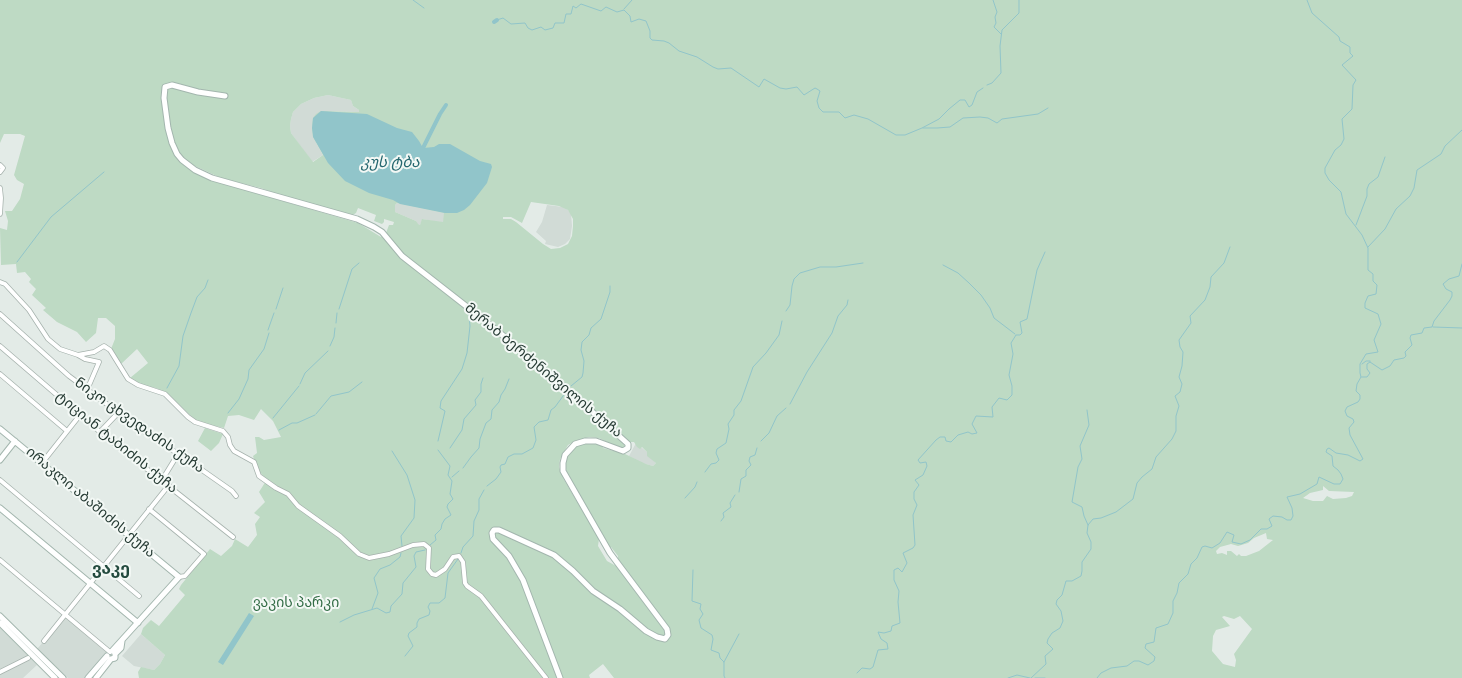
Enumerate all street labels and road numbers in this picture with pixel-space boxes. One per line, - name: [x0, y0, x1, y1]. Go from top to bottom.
- street label: მერაბ ბერძენიშვილის ქუჩა: [461, 300, 625, 442]
- street label: ნიკო ცხვედაძის ქუჩა: [71, 375, 207, 477]
- street label: ტიციან ტაბიძის ქუჩა: [52, 389, 180, 497]
- street label: ირაკლი აბაშიძის ქუჩა: [22, 444, 158, 562]

